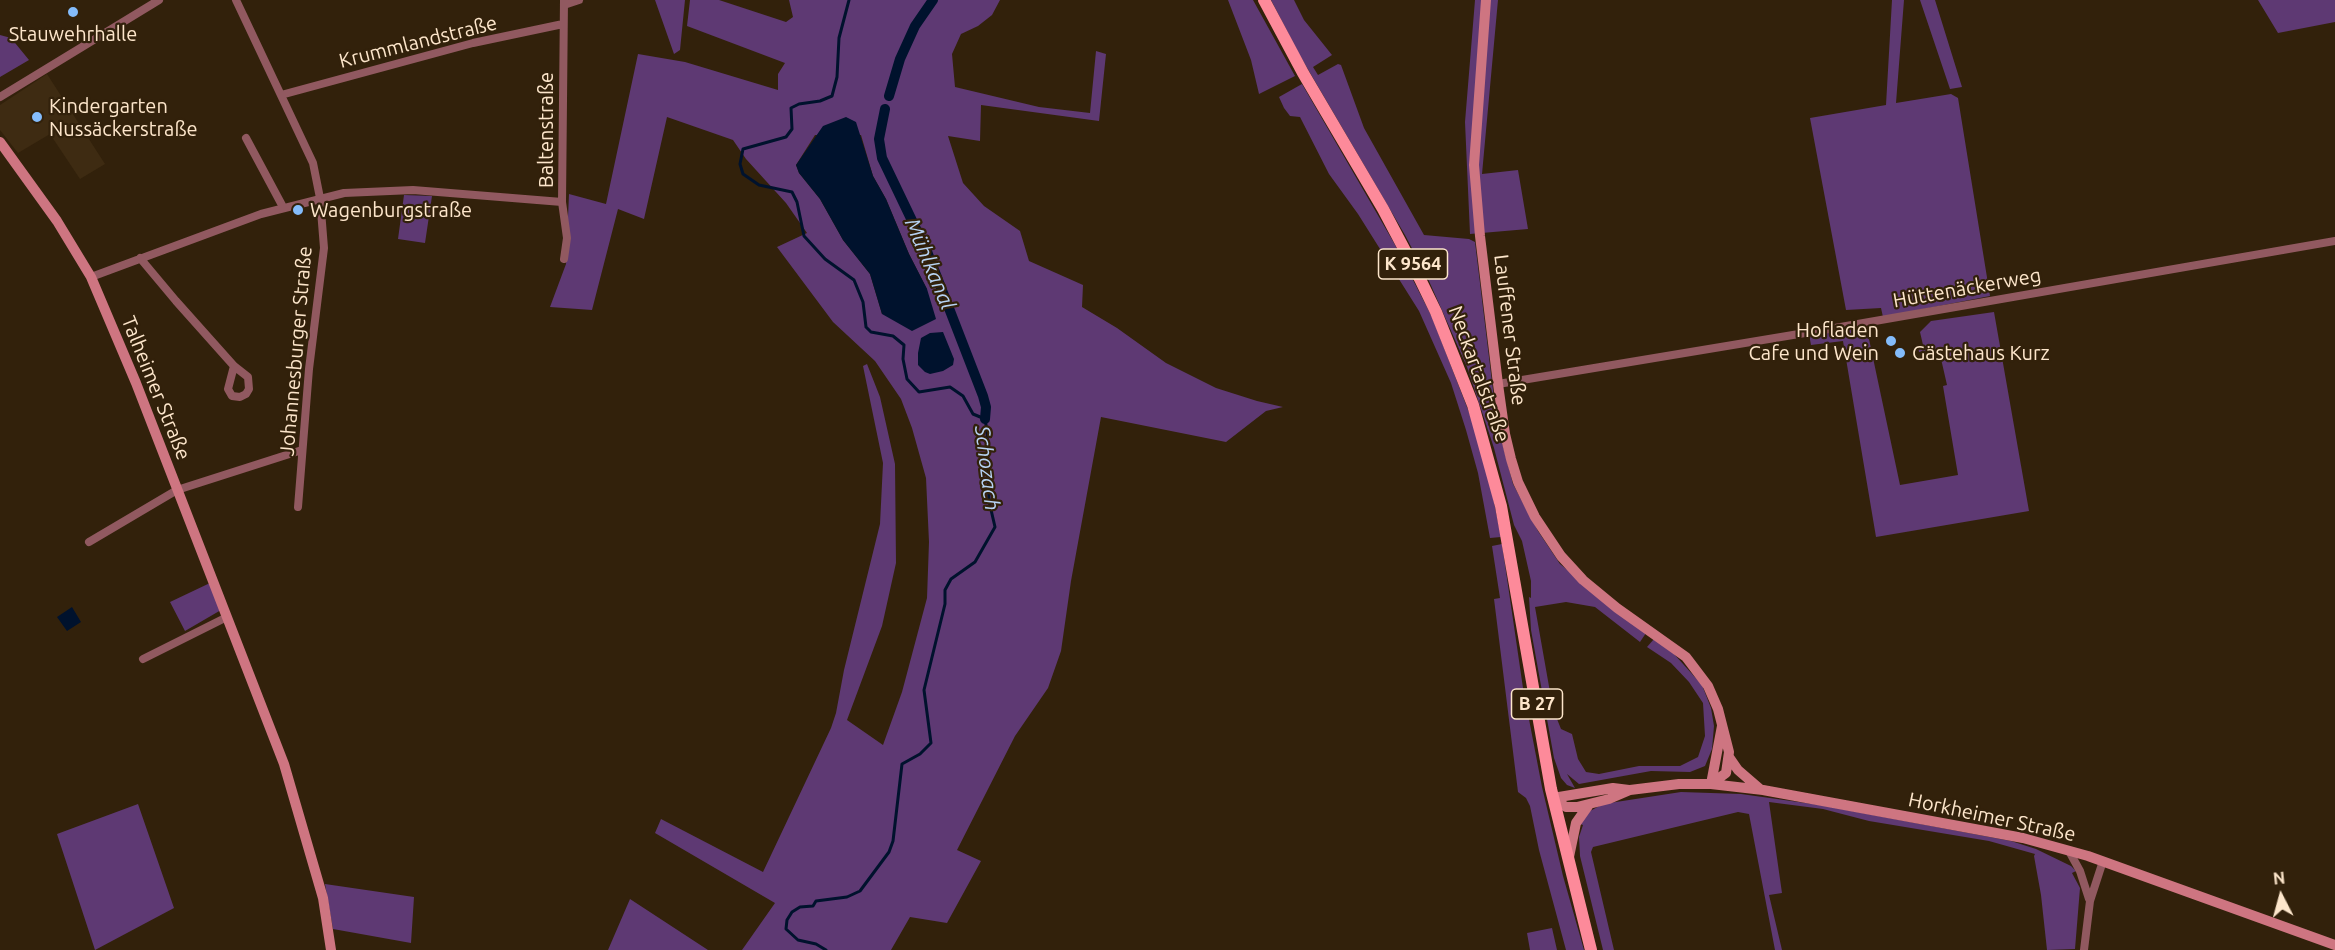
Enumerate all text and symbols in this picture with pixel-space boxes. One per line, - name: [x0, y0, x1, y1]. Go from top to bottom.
- marker: Stauwehrhalle: [66, 5, 80, 19]
- street label: Krummlandstraße: [337, 11, 499, 73]
- place label: Stauwehrhalle: [9, 22, 137, 46]
- street label: Baltenstraße: [534, 72, 558, 188]
- place label: Kindergarten Nussäckerstraße: [49, 94, 197, 141]
- marker: Kindergarten Nussäckerstraße: [30, 110, 44, 124]
- place label: Wagenburgstraße: [310, 198, 472, 222]
- marker: Wagenburgstraße: [291, 203, 305, 217]
- water label: Mühlkanal: [899, 214, 961, 314]
- street label: Johannesburger Straße: [275, 245, 317, 457]
- road number: K 9564: [1378, 249, 1448, 279]
- street label: Lauffener Straße: [1489, 253, 1531, 407]
- street label: Hüttenäckerweg: [1891, 263, 2043, 313]
- street label: Neckartalstraße: [1443, 303, 1515, 445]
- street label: Talheimer Straße: [116, 313, 196, 463]
- place label: Hofladen Cafe und Wein: [1749, 318, 1879, 365]
- marker: Hofladen Cafe und Wein: [1884, 334, 1898, 348]
- place label: Gästehaus Kurz: [1912, 341, 2050, 365]
- marker: Gästehaus Kurz: [1893, 346, 1907, 360]
- water label: Schozach: [969, 424, 1005, 512]
- road number: B 27: [1512, 689, 1562, 719]
- street label: Horkheimer Straße: [1906, 788, 2078, 846]
- north arrow: [2251, 866, 2311, 926]
- text: N: [2272, 869, 2286, 888]

